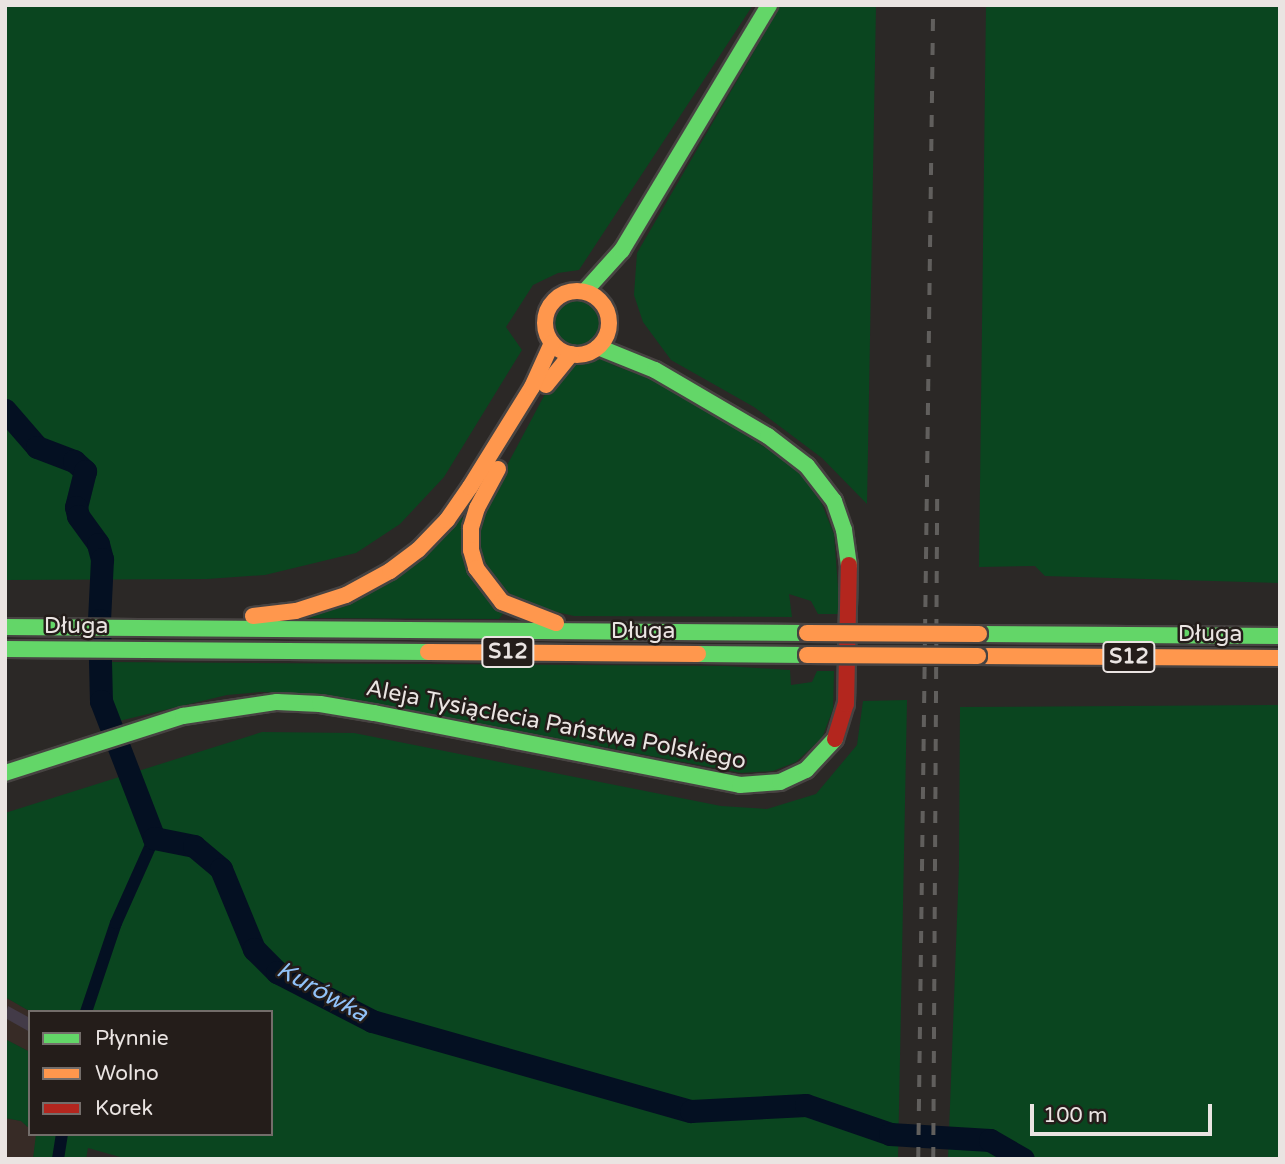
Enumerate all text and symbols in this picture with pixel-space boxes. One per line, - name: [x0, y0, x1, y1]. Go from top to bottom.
- street label: Długa: [44, 612, 108, 640]
- street label: Długa: [611, 617, 675, 645]
- street label: Długa: [1178, 620, 1242, 648]
- road number: S12: [480, 634, 536, 670]
- road number: S12: [1101, 640, 1157, 674]
- street label: Aleja Tysiąclecia Państwa Polskiego: [364, 675, 748, 775]
- water label: Kurówka: [272, 955, 372, 1029]
- legend: [28, 1010, 273, 1136]
- text: Płynnie: [95, 1026, 169, 1051]
- text: Wolno: [95, 1061, 159, 1086]
- scale bar: [1033, 1090, 1215, 1134]
- text: Korek: [95, 1096, 153, 1121]
- text: 100 m: [1043, 1103, 1107, 1128]

